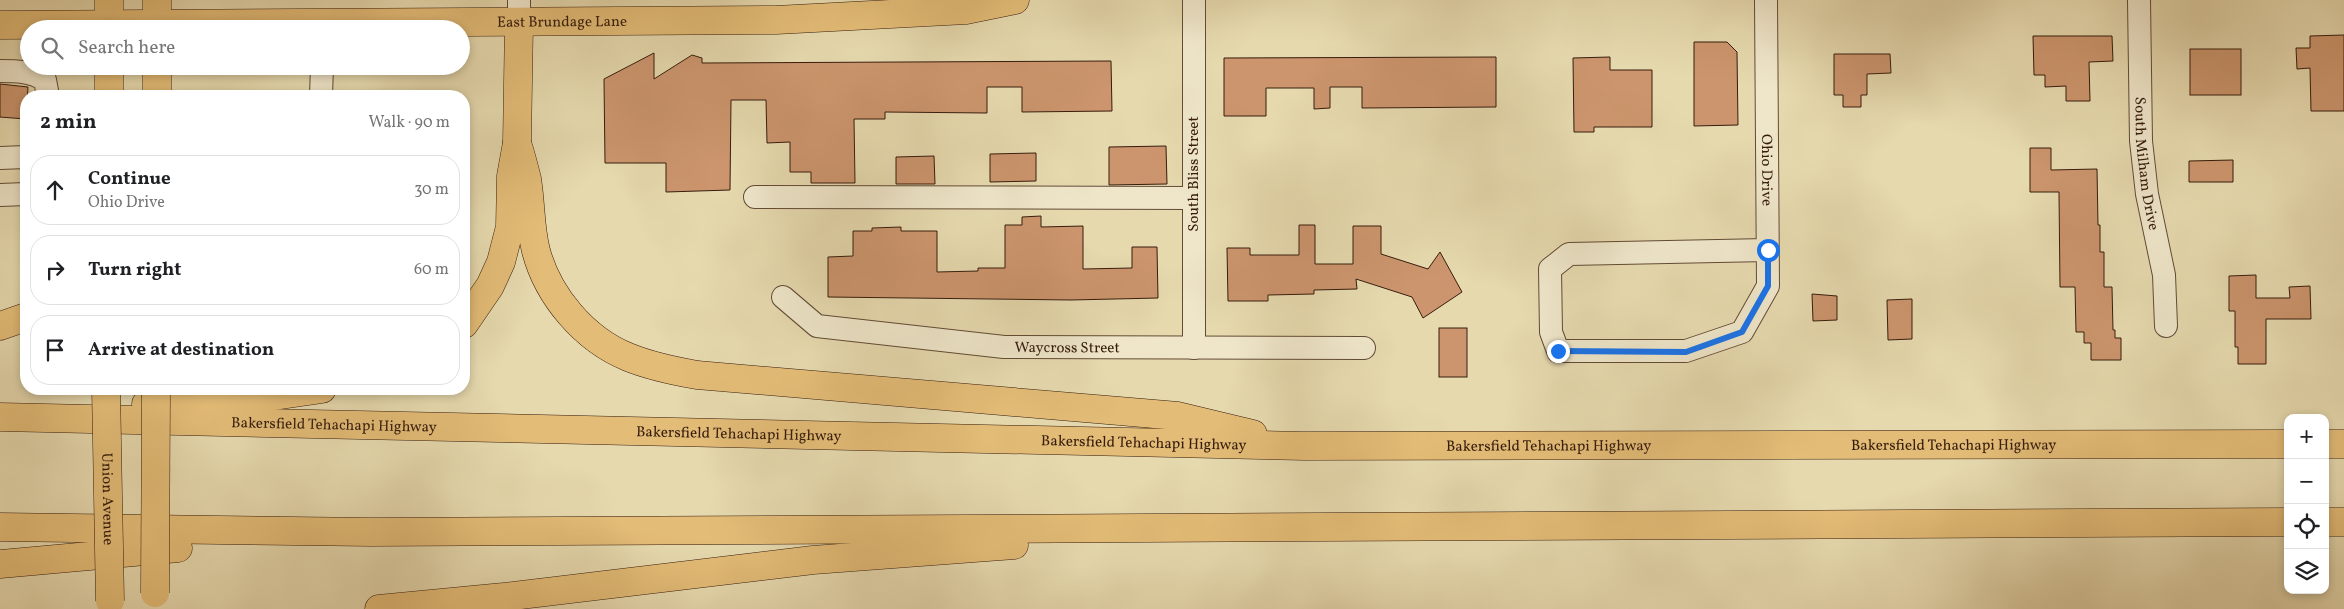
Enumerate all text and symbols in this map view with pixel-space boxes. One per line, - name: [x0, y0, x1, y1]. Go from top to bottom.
- street label: East Brundage Lane: [497, 12, 627, 34]
- search box: [20, 20, 470, 75]
- icon: search: [38, 34, 66, 62]
- text: Search here: [78, 35, 175, 61]
- street label: South Milham Drive: [2128, 97, 2163, 233]
- text: 2 min: [40, 108, 97, 137]
- text: Walk · 90 m: [368, 112, 450, 134]
- street label: South Bliss Street: [1184, 116, 1205, 232]
- street label: Ohio Drive: [1755, 134, 1776, 206]
- text: Continue: [88, 166, 171, 192]
- icon: ahead: [41, 176, 69, 204]
- text: 30 m: [414, 179, 449, 201]
- text: Ohio Drive: [88, 192, 165, 214]
- route start: [1757, 239, 1780, 262]
- icon: right: [41, 256, 69, 284]
- text: Turn right: [88, 257, 181, 283]
- text: 60 m: [414, 259, 449, 281]
- icon: arrive: [41, 336, 69, 364]
- text: Arrive at destination: [88, 337, 274, 363]
- street label: Waycross Street: [1014, 338, 1120, 359]
- route end: [1547, 340, 1570, 363]
- street label: Bakersfield Tehachapi Highway: [231, 413, 437, 439]
- map controls: [2284, 414, 2329, 594]
- button: +: [2284, 414, 2329, 459]
- street label: Bakersfield Tehachapi Highway: [636, 422, 842, 448]
- street label: Bakersfield Tehachapi Highway: [1041, 431, 1247, 457]
- street label: Bakersfield Tehachapi Highway: [1851, 435, 2056, 457]
- street label: Bakersfield Tehachapi Highway: [1446, 436, 1651, 458]
- street label: Union Avenue: [95, 452, 118, 546]
- button: −: [2284, 459, 2329, 504]
- button: locate: [2284, 504, 2329, 549]
- button: layers: [2284, 549, 2329, 594]

